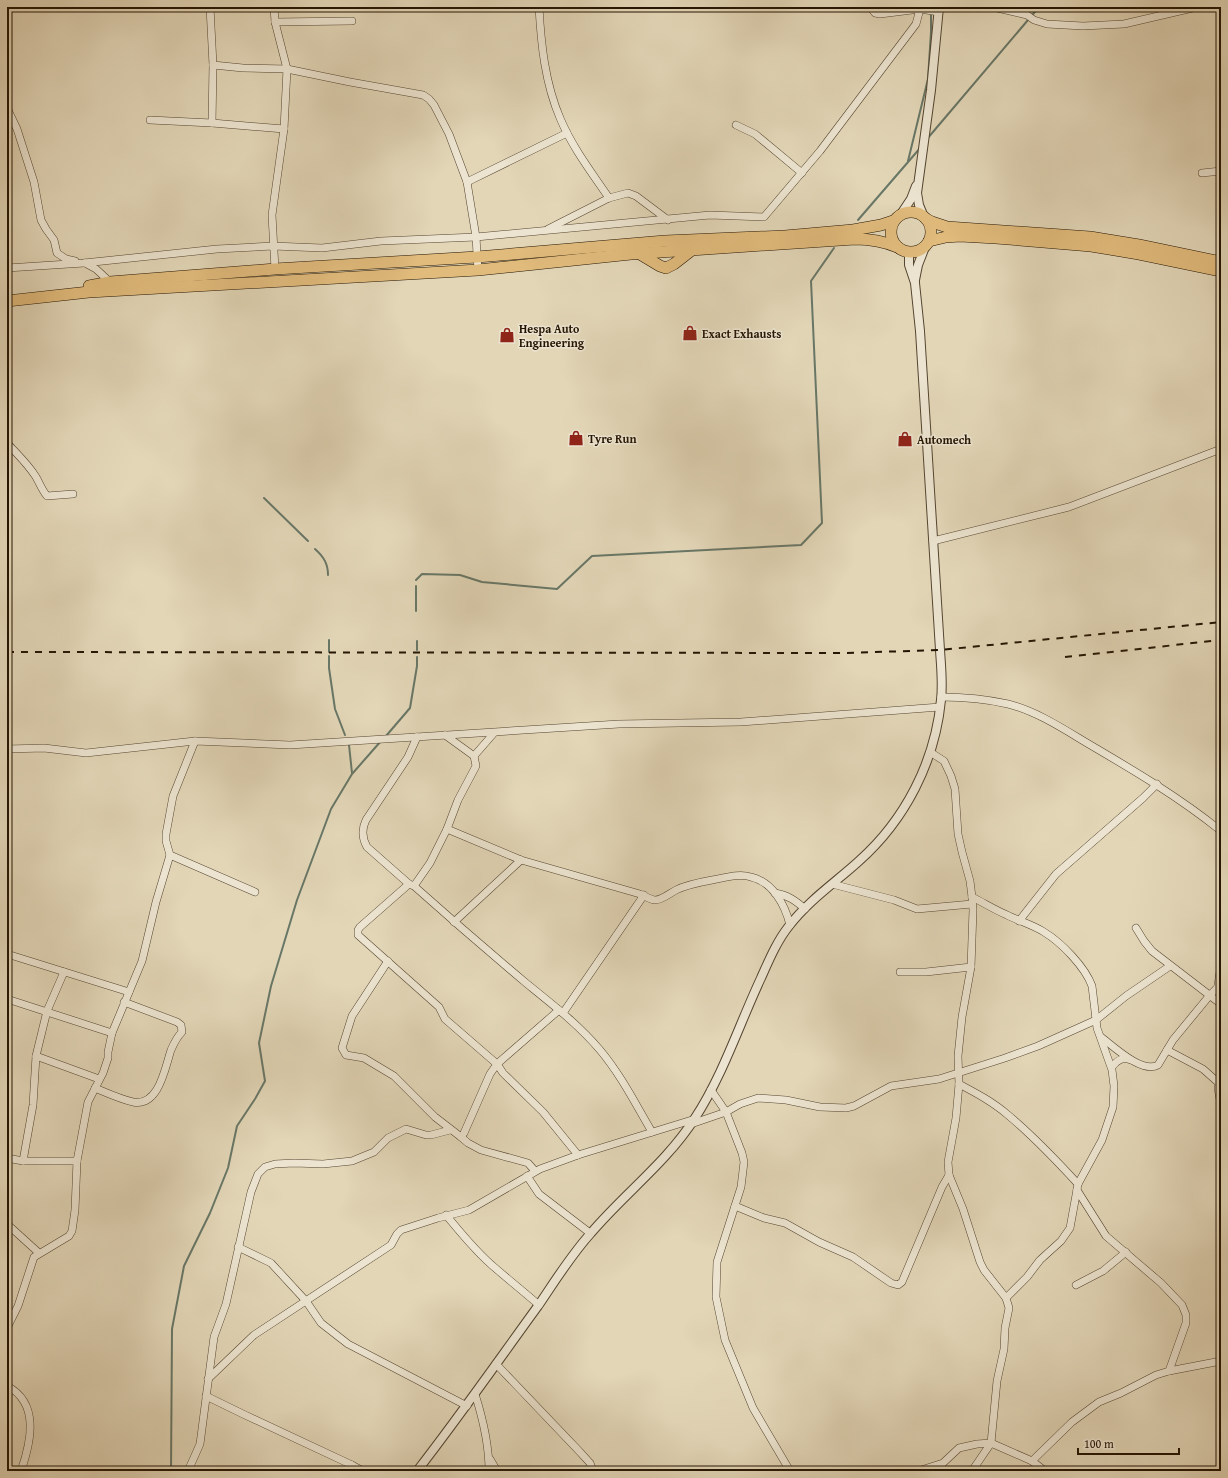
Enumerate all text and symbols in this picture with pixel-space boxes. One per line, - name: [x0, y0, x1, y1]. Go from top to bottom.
- place label: Hespa Auto Engineering: [519, 320, 585, 351]
- shop icon: Exact Exhausts: [681, 324, 699, 342]
- place label: Exact Exhausts: [702, 325, 781, 342]
- shop icon: Hespa Auto Engineering: [498, 326, 516, 344]
- shop icon: Tyre Run: [567, 429, 585, 447]
- place label: Tyre Run: [588, 430, 637, 447]
- shop icon: Automech: [896, 430, 914, 448]
- place label: Automech: [917, 431, 971, 448]
- scale bar: [1078, 1430, 1179, 1456]
- text: 100 m: [1084, 1435, 1114, 1452]

